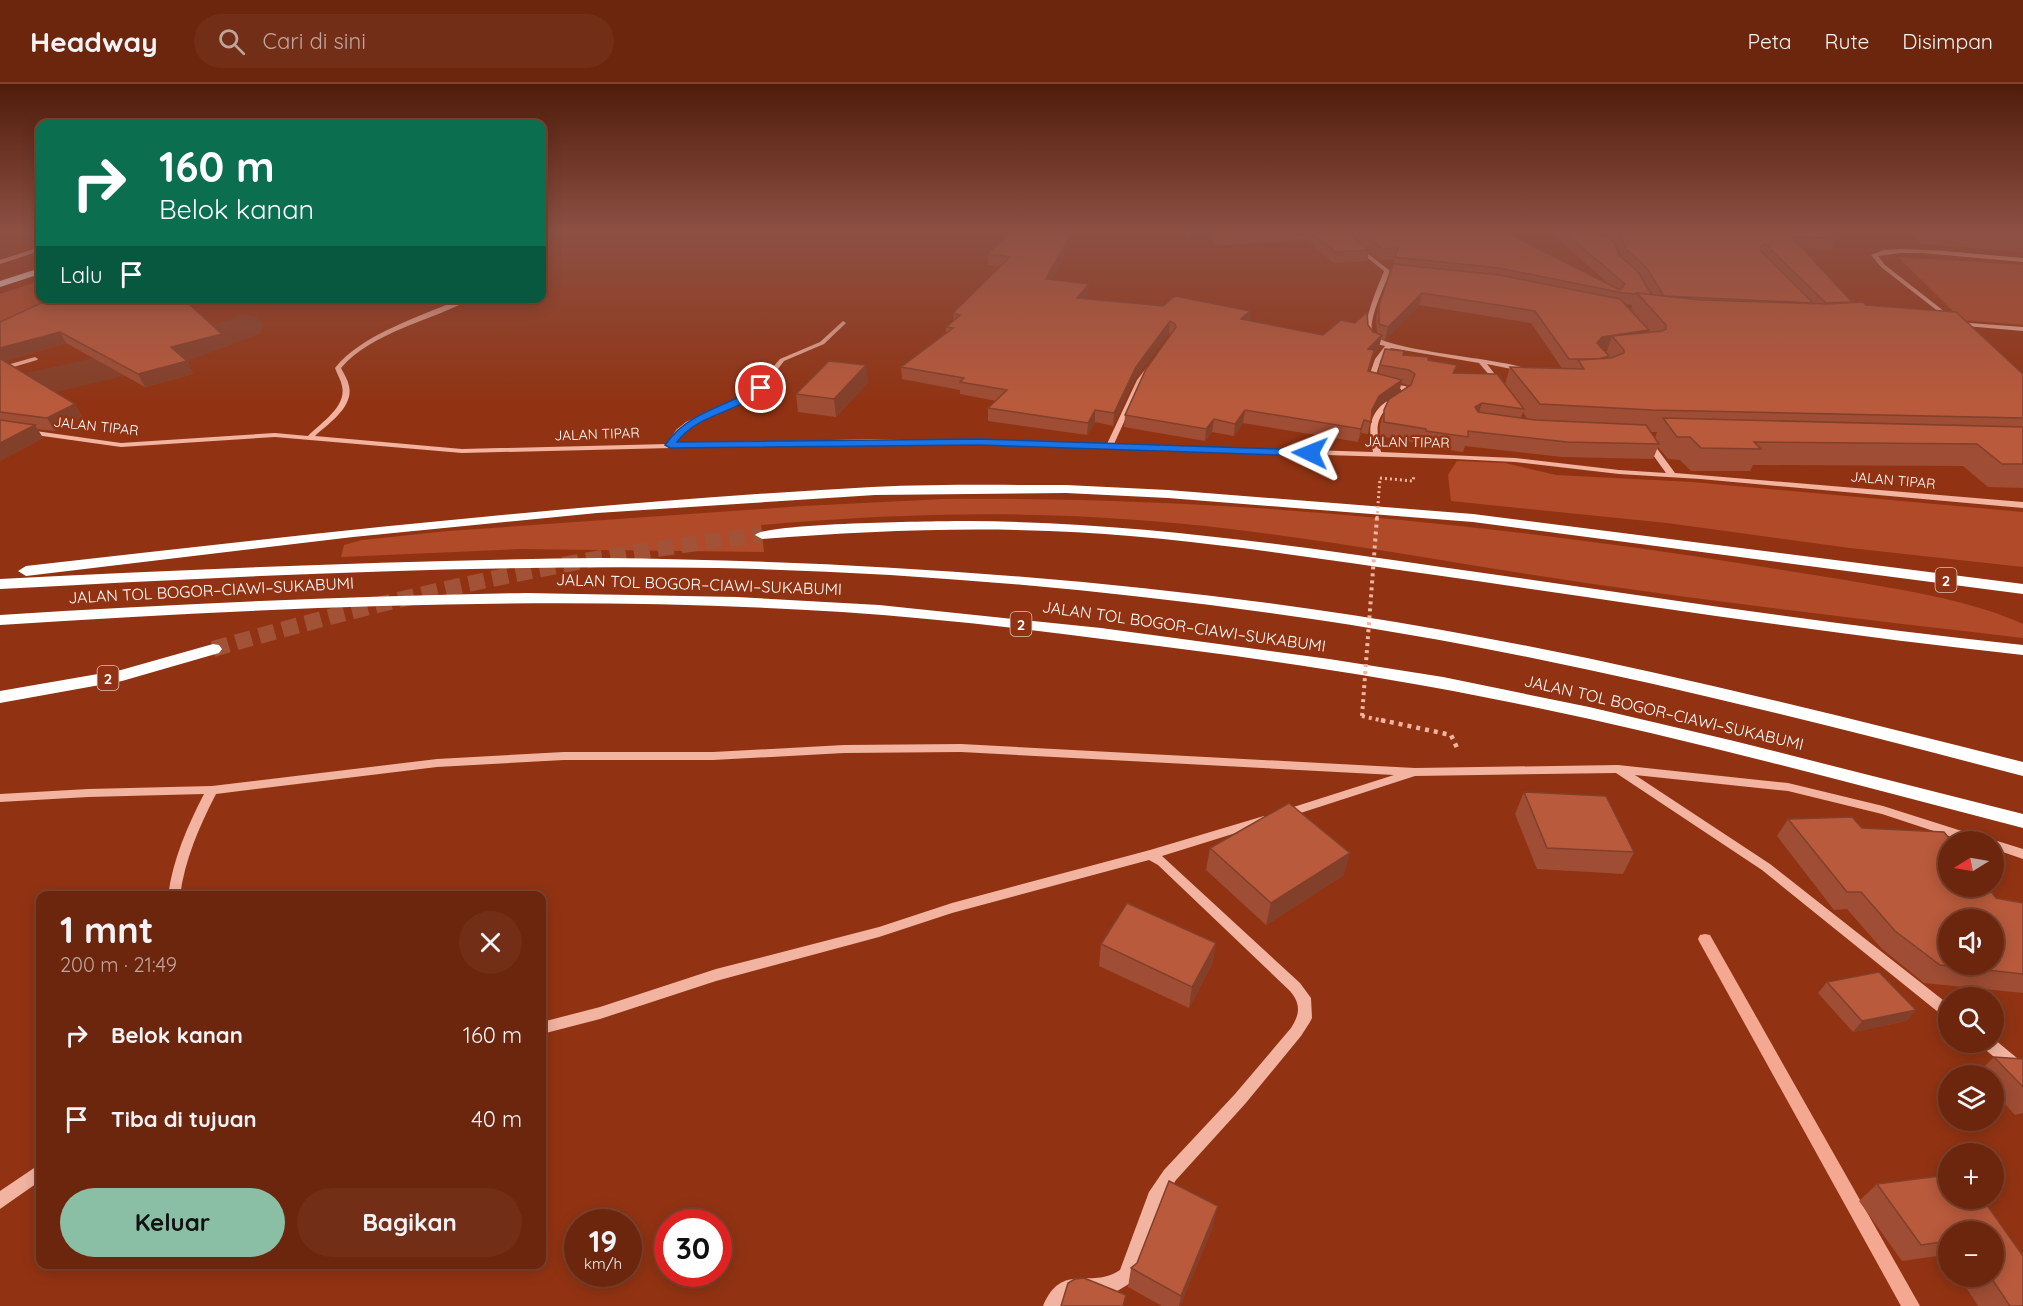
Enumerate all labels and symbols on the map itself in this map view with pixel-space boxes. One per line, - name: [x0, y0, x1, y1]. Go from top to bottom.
- pin: [735, 362, 786, 413]
- street label: JALAN TIPAR: [53, 413, 139, 439]
- position arrow: [1278, 421, 1342, 485]
- street label: JALAN TIPAR: [554, 424, 640, 444]
- street label: JALAN TIPAR: [1364, 432, 1450, 452]
- street label: JALAN TIPAR: [1850, 467, 1936, 493]
- road number: 2: [1936, 568, 1956, 592]
- street label: JALAN TOL BOGOR–CIAWI–SUKABUMI: [556, 569, 842, 599]
- street label: JALAN TOL BOGOR–CIAWI–SUKABUMI: [68, 573, 354, 607]
- street label: JALAN TOL BOGOR–CIAWI–SUKABUMI: [1041, 596, 1327, 656]
- road number: 2: [1010, 612, 1032, 636]
- road number: 2: [98, 666, 118, 690]
- street label: JALAN TOL BOGOR–CIAWI–SUKABUMI: [1522, 670, 1806, 754]
- north arrow: [1938, 831, 2004, 897]
- speed limit sign: 30: [654, 1209, 732, 1287]

